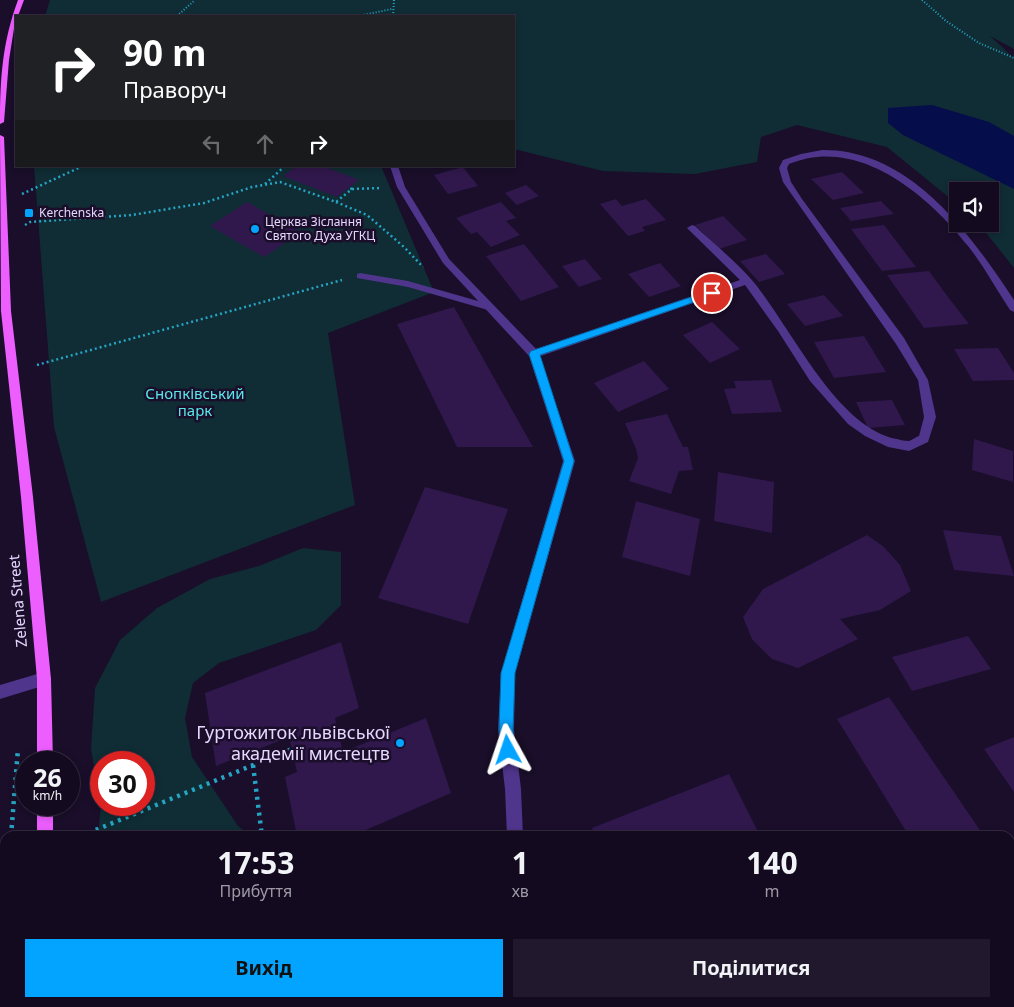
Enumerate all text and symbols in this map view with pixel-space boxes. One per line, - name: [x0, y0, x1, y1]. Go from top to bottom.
- text: 90 m: [123, 29, 206, 76]
- icon: right: [40, 35, 105, 100]
- text: Праворуч: [123, 74, 227, 104]
- icon: left: [198, 130, 226, 158]
- icon: ahead: [251, 130, 279, 158]
- icon: right: [304, 130, 332, 158]
- map controls: [949, 182, 999, 232]
- button: sound: [949, 182, 999, 232]
- place label: Kerchenska: [39, 204, 104, 221]
- marker: Kerchenska: [23, 207, 35, 219]
- place label: Церква Зіслання Святого Духа УГКЦ: [265, 213, 375, 244]
- marker: Церква Зіслання Святого Духа УГКЦ: [249, 223, 261, 235]
- pin: [691, 272, 733, 314]
- icon: arrive: [698, 279, 726, 307]
- park label: Снопківський парк: [145, 383, 245, 420]
- street label: Zelena Street: [3, 553, 31, 648]
- place label: Гуртожиток львівської академії мистецтв: [196, 720, 390, 765]
- position arrow: [481, 723, 533, 775]
- marker: Гуртожиток львівської академії мистецтв: [394, 737, 406, 749]
- speed limit sign: 30: [90, 751, 155, 816]
- text: 26: [33, 760, 62, 794]
- text: km/h: [33, 787, 62, 804]
- text: 17:53: [217, 842, 294, 883]
- text: 1: [512, 842, 529, 883]
- text: 140: [746, 842, 798, 883]
- text: Прибуття: [219, 880, 292, 902]
- text: хв: [512, 880, 529, 902]
- text: m: [764, 880, 779, 902]
- button: Вихід: [25, 939, 503, 997]
- button: Поділитися: [513, 939, 990, 997]

